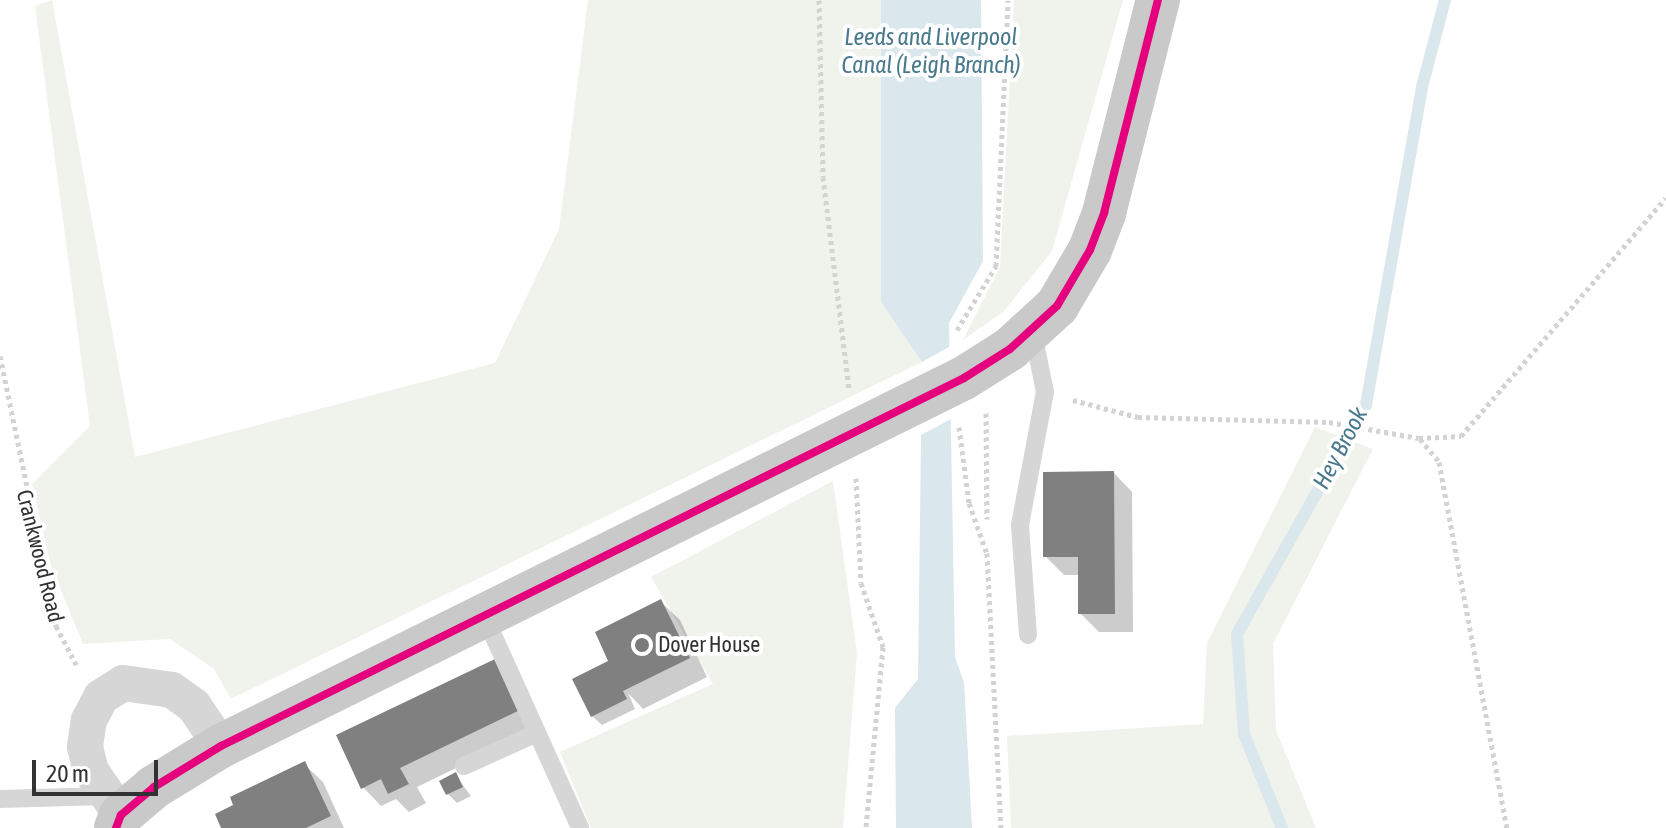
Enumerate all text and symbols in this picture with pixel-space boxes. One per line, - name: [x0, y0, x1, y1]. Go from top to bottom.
- water label: Leeds and Liverpool Canal (Leigh Branch): [842, 23, 1020, 79]
- water label: Hey Brook: [1306, 402, 1374, 494]
- street label: Crankwood Road: [11, 487, 69, 625]
- place label: Dover House: [658, 632, 760, 658]
- marker: Dover House: [633, 636, 651, 654]
- scale bar: [36, 744, 162, 794]
- text: 20 m: [46, 760, 89, 787]

